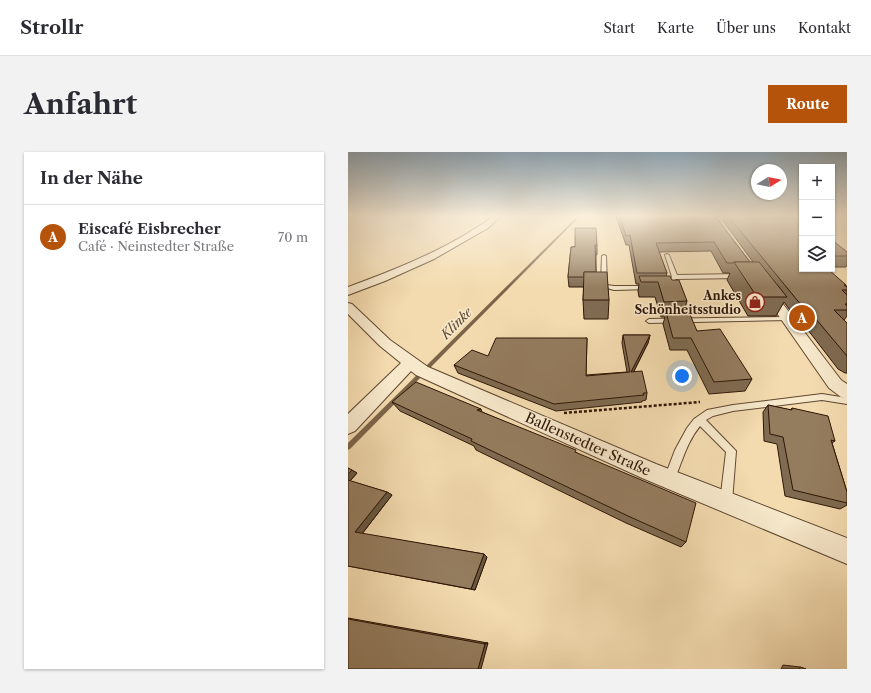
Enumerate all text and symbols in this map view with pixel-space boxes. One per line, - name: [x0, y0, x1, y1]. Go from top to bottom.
- text: Strollr: [20, 16, 84, 39]
- text: Start: [603, 19, 635, 37]
- text: Karte: [657, 19, 694, 37]
- text: Über uns: [716, 19, 776, 37]
- text: Kontakt: [798, 19, 851, 37]
- button: Route: [768, 85, 847, 123]
- text: Anfahrt: [24, 87, 137, 121]
- north arrow: [751, 164, 787, 200]
- map controls: [799, 164, 835, 272]
- button: +: [799, 164, 835, 200]
- text: In der Nähe: [40, 168, 143, 188]
- button: −: [799, 200, 835, 236]
- text: Eiscafé Eisbrecher: [78, 219, 221, 238]
- text: A: [48, 229, 58, 245]
- text: 70 m: [278, 229, 308, 245]
- button: layers: [799, 236, 835, 272]
- text: Café · Neinstedter Straße: [78, 238, 234, 254]
- place label: Ankes Schönheitsstudio: [634, 288, 741, 317]
- shop icon: Ankes Schönheitsstudio: [744, 291, 766, 313]
- water label: Klinke: [436, 303, 476, 343]
- pin: A: [789, 303, 815, 333]
- your location: [672, 366, 692, 386]
- street label: Ballenstedter Straße: [522, 408, 654, 480]

